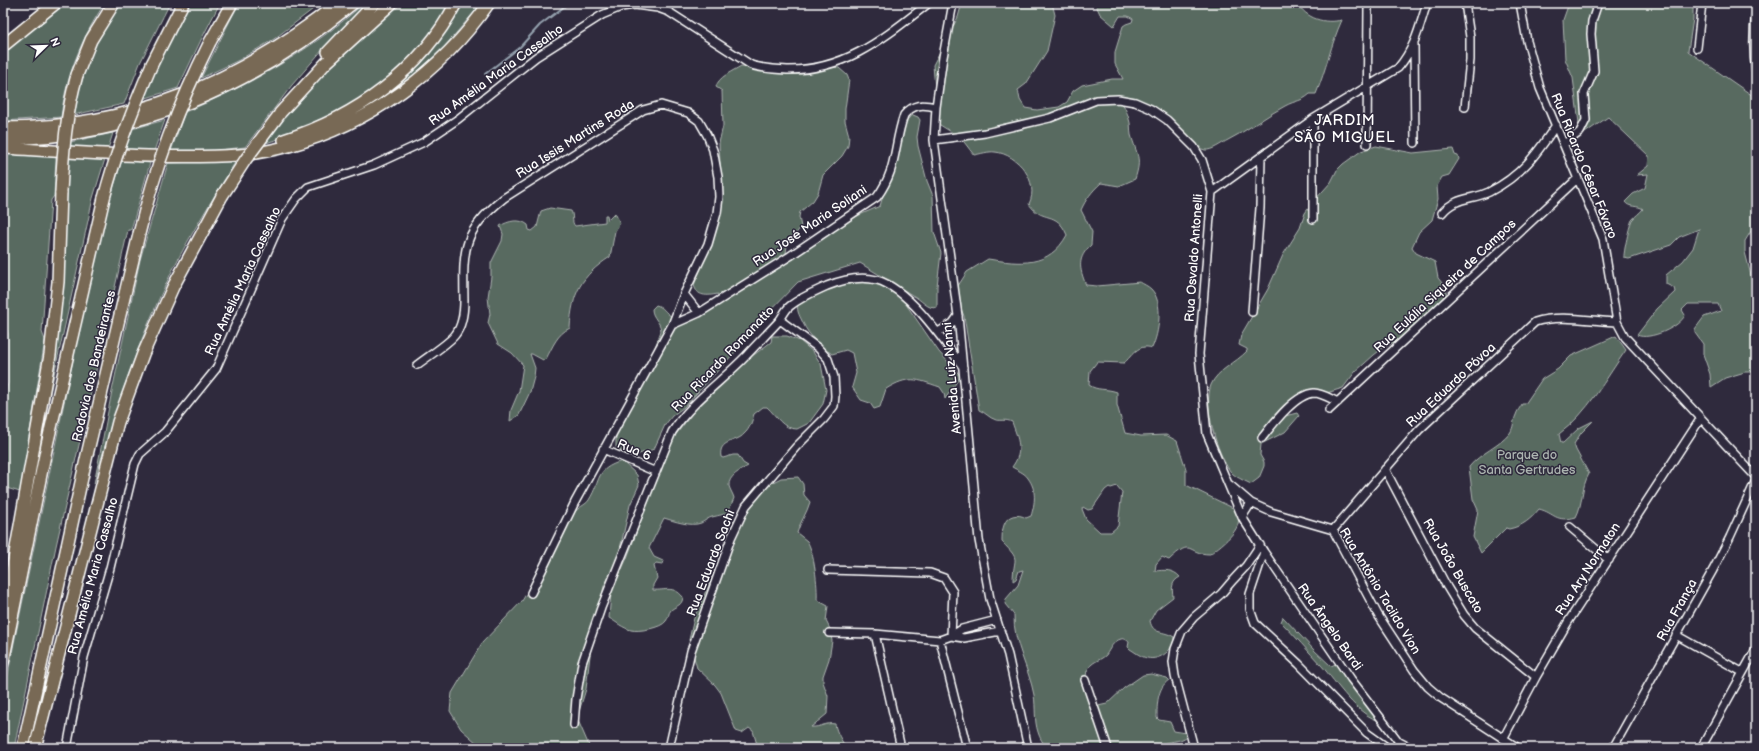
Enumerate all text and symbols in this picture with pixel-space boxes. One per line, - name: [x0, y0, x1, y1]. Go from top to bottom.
- street label: Rua Amélia Maria Cassalho: [426, 21, 566, 129]
- north arrow: [26, 26, 66, 66]
- text: N: [47, 36, 62, 49]
- street label: Rua Ricardo César Fávaro: [1547, 91, 1621, 241]
- street label: Rua Issis Martins Roda: [513, 96, 637, 182]
- district label: JARDIM SÃO MIGUEL: [1294, 111, 1396, 147]
- street label: Rua José Maria Soliani: [750, 182, 870, 270]
- street label: Rua Osvaldo Antonelli: [1182, 193, 1206, 323]
- street label: Rua Amélia Maria Cassalho: [201, 204, 285, 358]
- street label: Rua Eulália Siqueira de Campos: [1371, 215, 1520, 356]
- street label: Rodovia dos Bandeirantes: [69, 288, 119, 443]
- street label: Rua Ricardo Romanatto: [668, 303, 778, 415]
- street label: Avenida Luiz Nanni: [939, 321, 965, 435]
- street label: Rua Eduardo Póvoa: [1403, 339, 1499, 431]
- street label: Rua 6: [615, 436, 653, 464]
- park label: Parque do Santa Gertrudes: [1479, 447, 1576, 478]
- street label: Rua Amélia Maria Cassalho: [64, 496, 122, 656]
- street label: Rua Eduardo Sachi: [683, 507, 739, 619]
- street label: Rua João Buscato: [1419, 516, 1487, 616]
- street label: Rua Ary Normaton: [1552, 520, 1624, 618]
- street label: Rua Antônio Tacildo Vion: [1336, 525, 1424, 657]
- street label: Rua França: [1653, 576, 1701, 644]
- street label: Rua Ângelo Bardi: [1294, 580, 1367, 674]

